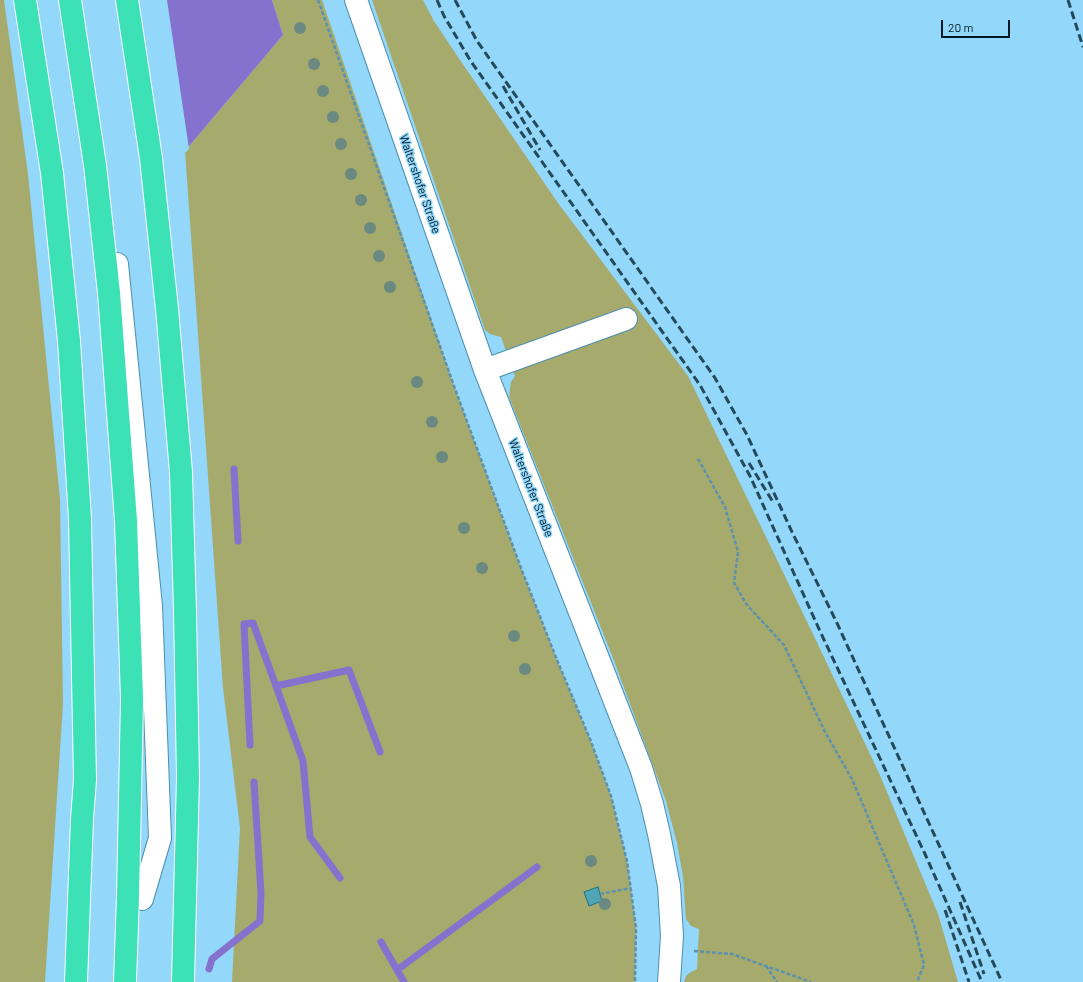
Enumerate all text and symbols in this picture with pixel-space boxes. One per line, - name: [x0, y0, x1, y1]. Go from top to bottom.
- scale bar: [943, 12, 1012, 38]
- text: 20 m: [948, 20, 974, 34]
- street label: Waltershofer Straße: [396, 132, 444, 236]
- street label: Waltershofer Straße: [506, 437, 556, 539]

